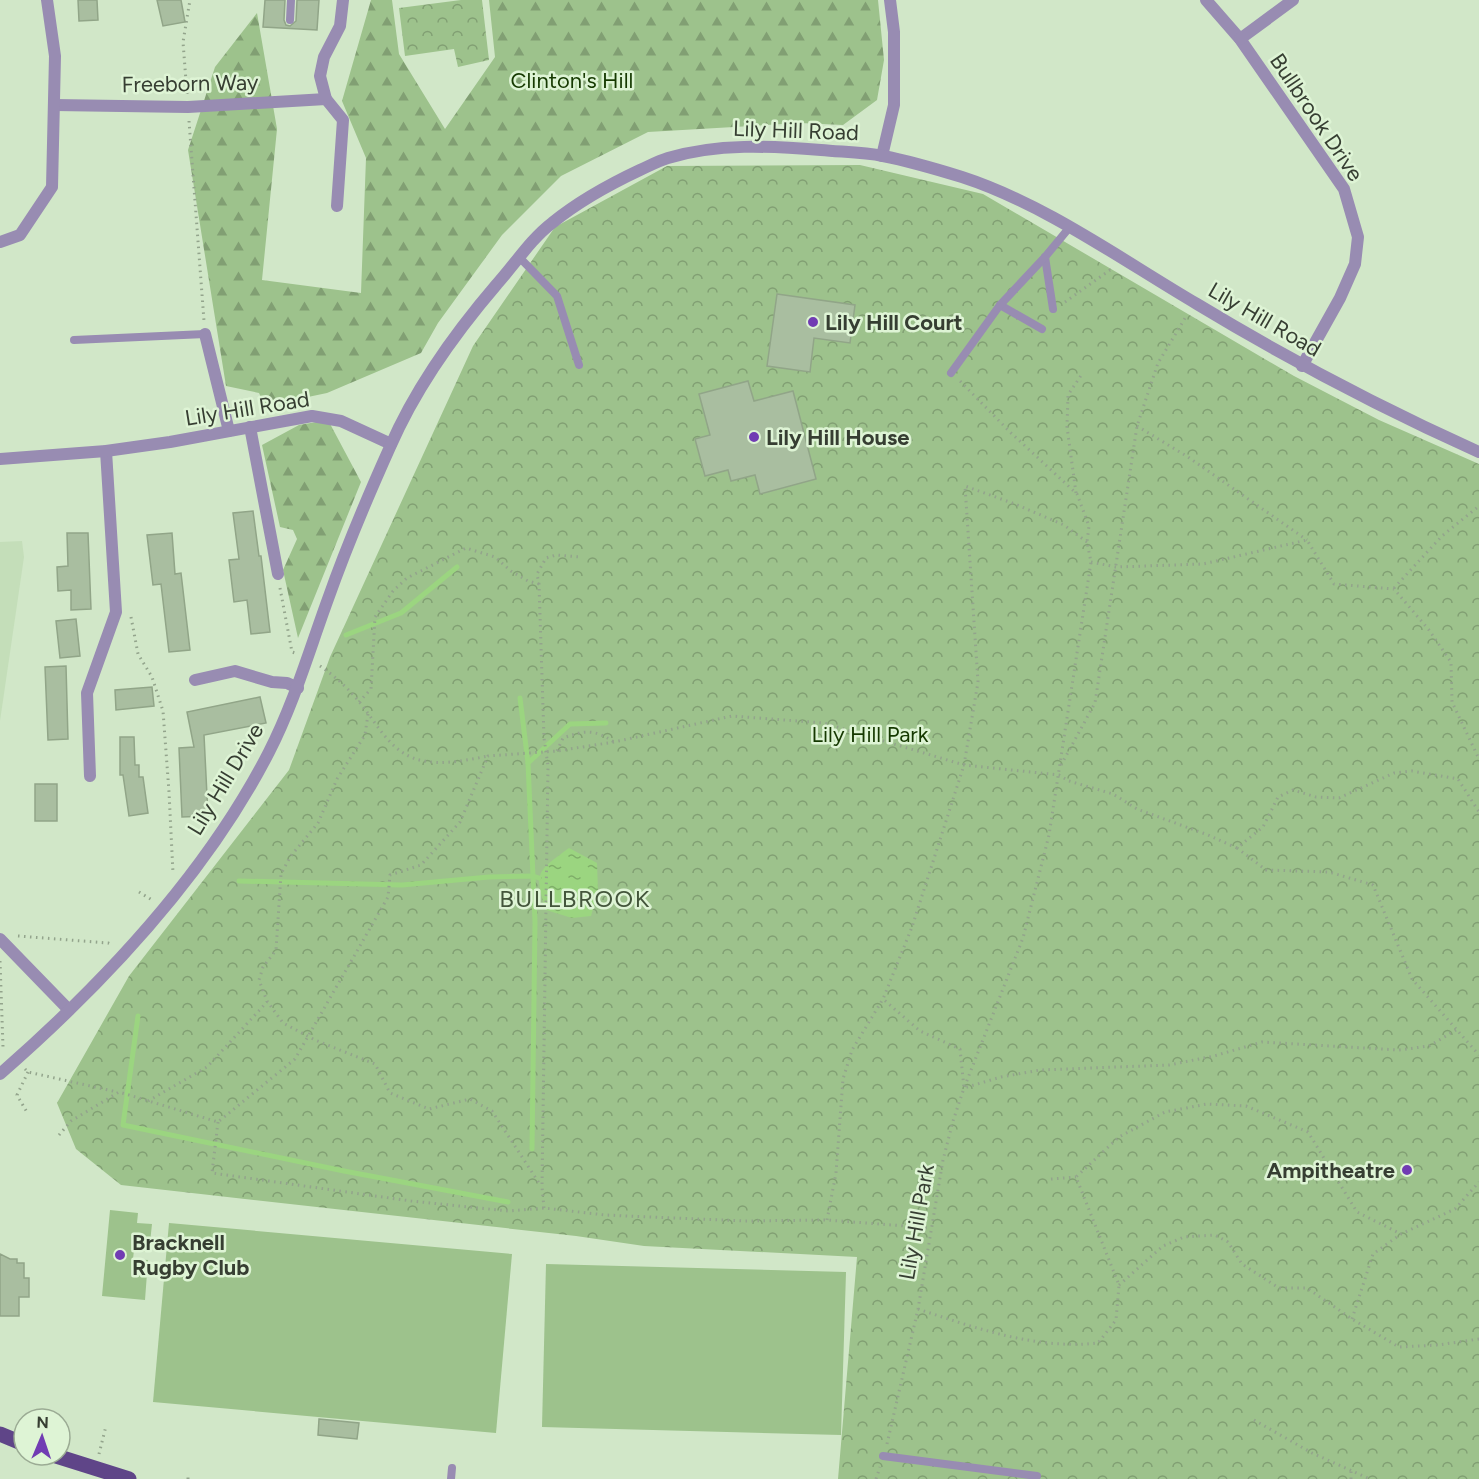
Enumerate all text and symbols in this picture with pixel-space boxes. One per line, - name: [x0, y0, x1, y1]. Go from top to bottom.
- street label: Bullbrook Drive: [1264, 48, 1369, 186]
- park label: Clinton's Hill: [511, 67, 633, 94]
- street label: Freeborn Way: [121, 69, 259, 98]
- street label: Lily Hill Road: [733, 115, 859, 146]
- street label: Lily Hill Road: [1204, 276, 1326, 363]
- place label: Lily Hill Court: [825, 309, 963, 336]
- marker: Lily Hill Court: [806, 315, 820, 329]
- street label: Lily Hill Road: [183, 385, 311, 432]
- place label: Lily Hill House: [766, 424, 909, 451]
- marker: Lily Hill House: [747, 430, 761, 444]
- street label: Lily Hill Drive: [181, 718, 269, 840]
- park label: Lily Hill Park: [812, 721, 929, 748]
- district label: BULLBROOK: [499, 884, 651, 913]
- place label: Ampitheatre: [1266, 1157, 1395, 1184]
- street label: Lily Hill Park: [893, 1162, 940, 1282]
- marker: Ampitheatre: [1400, 1163, 1414, 1177]
- place label: Bracknell Rugby Club: [132, 1229, 249, 1281]
- marker: Bracknell Rugby Club: [113, 1248, 127, 1262]
- north arrow: [12, 1407, 72, 1467]
- text: N: [36, 1413, 49, 1432]

